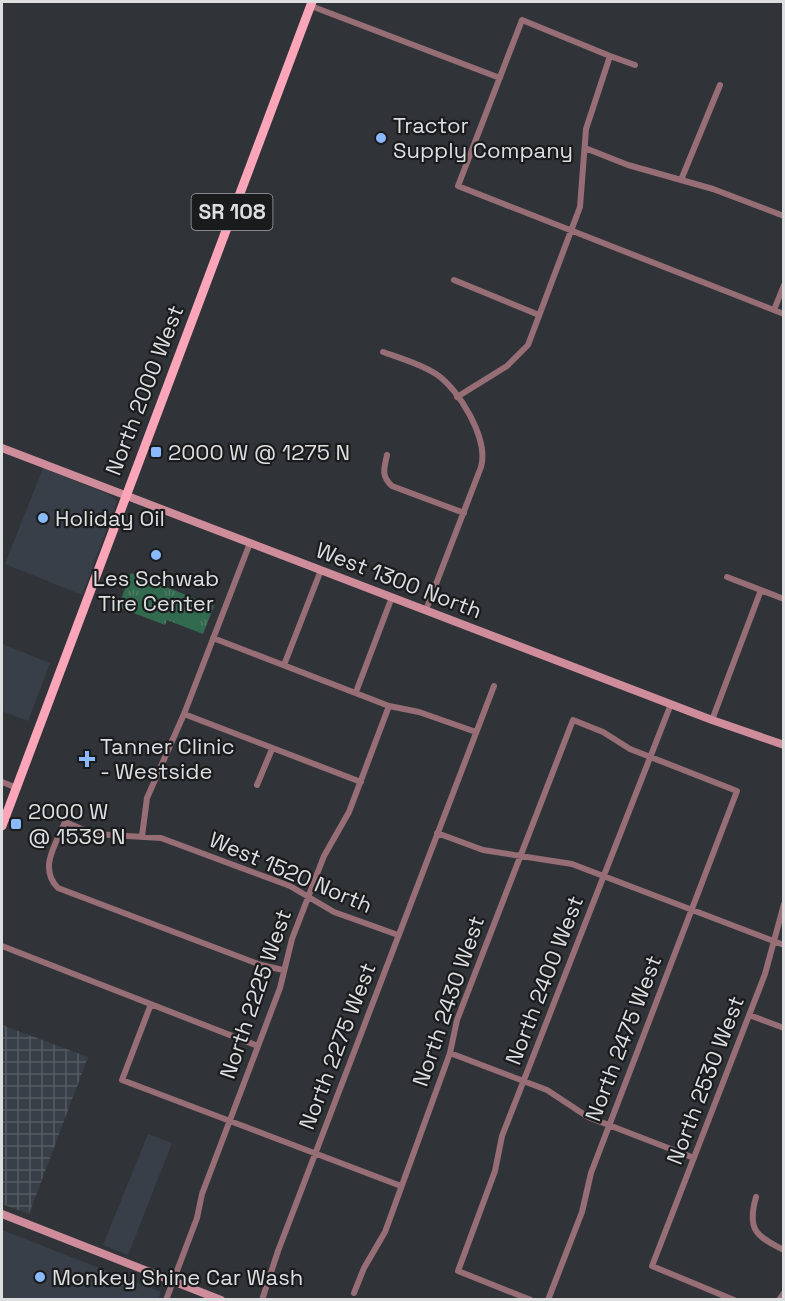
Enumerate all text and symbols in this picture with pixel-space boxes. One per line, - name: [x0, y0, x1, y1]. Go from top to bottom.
- place label: Tractor Supply Company: [393, 111, 573, 164]
- marker: Tractor Supply Company: [374, 131, 388, 145]
- road number: SR 108: [192, 194, 272, 230]
- street label: North 2000 West: [99, 301, 189, 479]
- place label: 2000 W @ 1275 N: [168, 438, 350, 466]
- marker: 2000 W @ 1275 N: [149, 445, 163, 459]
- place label: Holiday Oil: [55, 504, 165, 532]
- marker: Holiday Oil: [36, 511, 50, 525]
- street label: West 1300 North: [312, 535, 486, 625]
- marker: Les Schwab Tire Center: [149, 548, 163, 562]
- place label: Les Schwab Tire Center: [93, 564, 219, 617]
- place label: Tanner Clinic - Westside: [100, 732, 235, 785]
- marker: Tanner Clinic - Westside: [78, 750, 96, 768]
- place label: 2000 W @ 1539 N: [28, 797, 126, 850]
- marker: 2000 W @ 1539 N: [9, 817, 23, 831]
- street label: West 1520 North: [205, 825, 377, 919]
- street label: North 2400 West: [499, 891, 589, 1069]
- street label: North 2225 West: [213, 905, 297, 1083]
- street label: North 2430 West: [406, 912, 490, 1090]
- street label: North 2475 West: [578, 951, 668, 1125]
- street label: North 2275 West: [292, 959, 382, 1133]
- street label: North 2530 West: [660, 992, 750, 1168]
- place label: Monkey Shine Car Wash: [52, 1263, 303, 1291]
- marker: Monkey Shine Car Wash: [33, 1270, 47, 1284]

